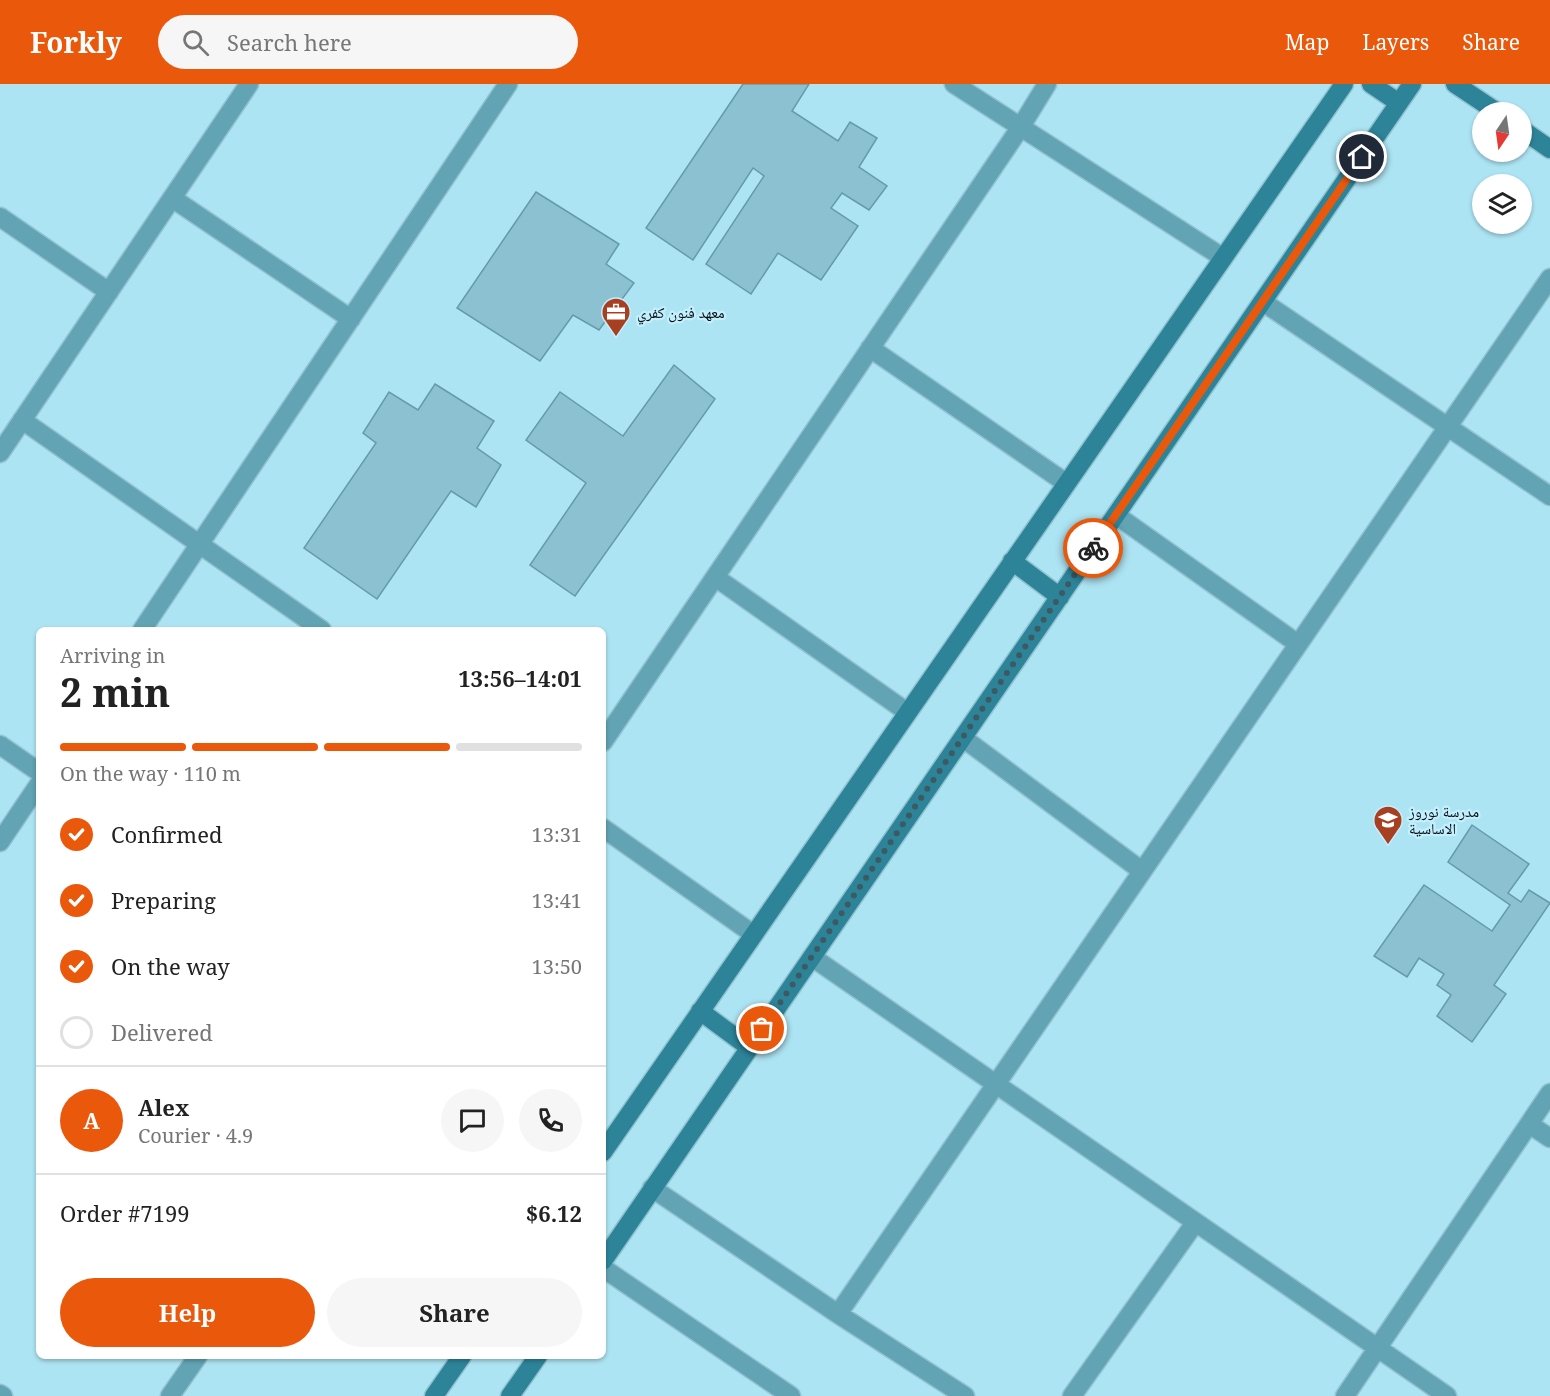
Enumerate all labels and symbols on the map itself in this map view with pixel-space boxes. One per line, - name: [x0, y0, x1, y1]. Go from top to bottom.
- north arrow: [1472, 102, 1532, 162]
- pin: [1336, 131, 1387, 182]
- office icon: معهد فنون كفري: [600, 296, 632, 338]
- place label: معهد فنون كفري: [637, 302, 725, 325]
- courier: [1063, 518, 1123, 578]
- place label: مدرسة نوروز الاساسية: [1408, 801, 1479, 838]
- school or university icon: مدرسة نوروز الاساسية: [1372, 804, 1404, 846]
- pin: [736, 1003, 787, 1054]

